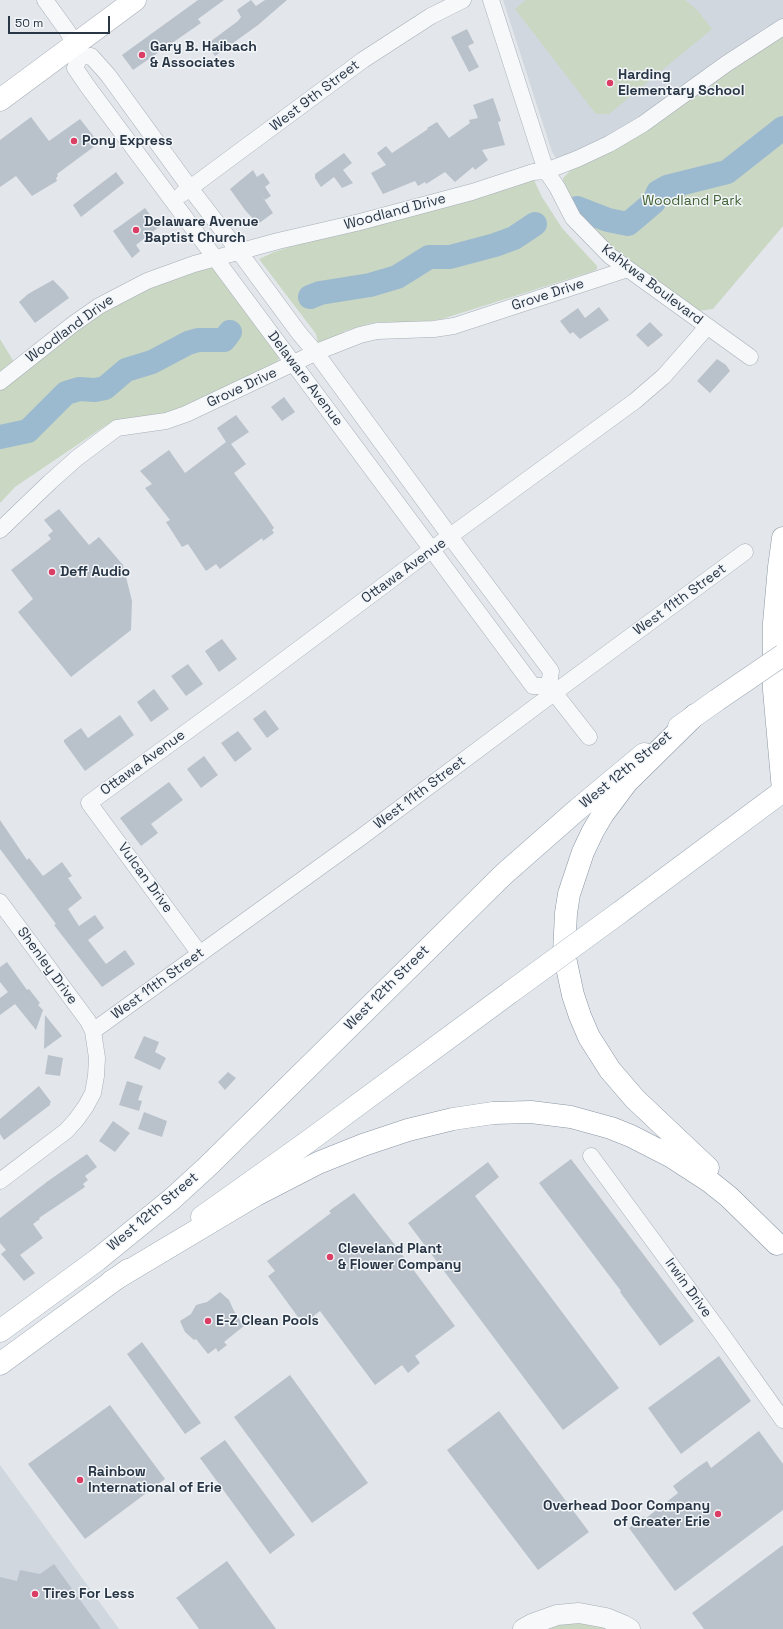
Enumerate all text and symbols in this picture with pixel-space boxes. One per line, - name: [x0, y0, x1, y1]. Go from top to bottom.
- scale bar: [10, 8, 112, 34]
- text: 50 m: [15, 15, 43, 31]
- place label: Gary B. Haibach & Associates: [150, 39, 257, 72]
- marker: Gary B. Haibach & Associates: [137, 50, 147, 60]
- street label: West 9th Street: [267, 57, 363, 135]
- place label: Harding Elementary School: [618, 67, 744, 100]
- marker: Harding Elementary School: [605, 78, 615, 88]
- place label: Pony Express: [82, 133, 173, 149]
- marker: Pony Express: [69, 136, 79, 146]
- street label: Woodland Drive: [342, 190, 448, 234]
- park label: Woodland Park: [642, 193, 742, 209]
- place label: Delaware Avenue Baptist Church: [144, 214, 259, 246]
- marker: Delaware Avenue Baptist Church: [131, 225, 141, 235]
- street label: Kahkwa Boulevard: [598, 241, 706, 329]
- street label: Grove Drive: [510, 275, 586, 315]
- street label: Woodland Drive: [23, 291, 117, 367]
- street label: Delaware Avenue: [264, 328, 346, 430]
- street label: Grove Drive: [204, 364, 280, 412]
- street label: Ottawa Avenue: [358, 535, 450, 607]
- street label: West 11th Street: [630, 561, 730, 639]
- place label: Deff Audio: [60, 564, 130, 580]
- marker: Deff Audio: [47, 567, 57, 577]
- street label: Ottawa Avenue: [97, 727, 189, 799]
- street label: West 12th Street: [577, 728, 675, 812]
- street label: West 11th Street: [371, 753, 469, 833]
- street label: Vulcan Drive: [114, 840, 176, 916]
- street label: Shenley Drive: [13, 924, 81, 1008]
- street label: West 12th Street: [341, 942, 433, 1034]
- street label: West 11th Street: [108, 945, 208, 1023]
- street label: West 12th Street: [104, 1169, 202, 1255]
- place label: Cleveland Plant & Flower Company: [338, 1241, 461, 1274]
- marker: Cleveland Plant & Flower Company: [325, 1252, 335, 1262]
- street label: Irwin Drive: [661, 1255, 715, 1321]
- place label: E-Z Clean Pools: [216, 1313, 319, 1329]
- marker: E-Z Clean Pools: [203, 1316, 213, 1326]
- place label: Rainbow International of Erie: [88, 1464, 222, 1496]
- marker: Rainbow International of Erie: [75, 1475, 85, 1485]
- place label: Overhead Door Company of Greater Erie: [543, 1498, 710, 1530]
- marker: Overhead Door Company of Greater Erie: [713, 1509, 723, 1519]
- place label: Tires For Less: [43, 1586, 134, 1602]
- marker: Tires For Less: [30, 1589, 40, 1599]

